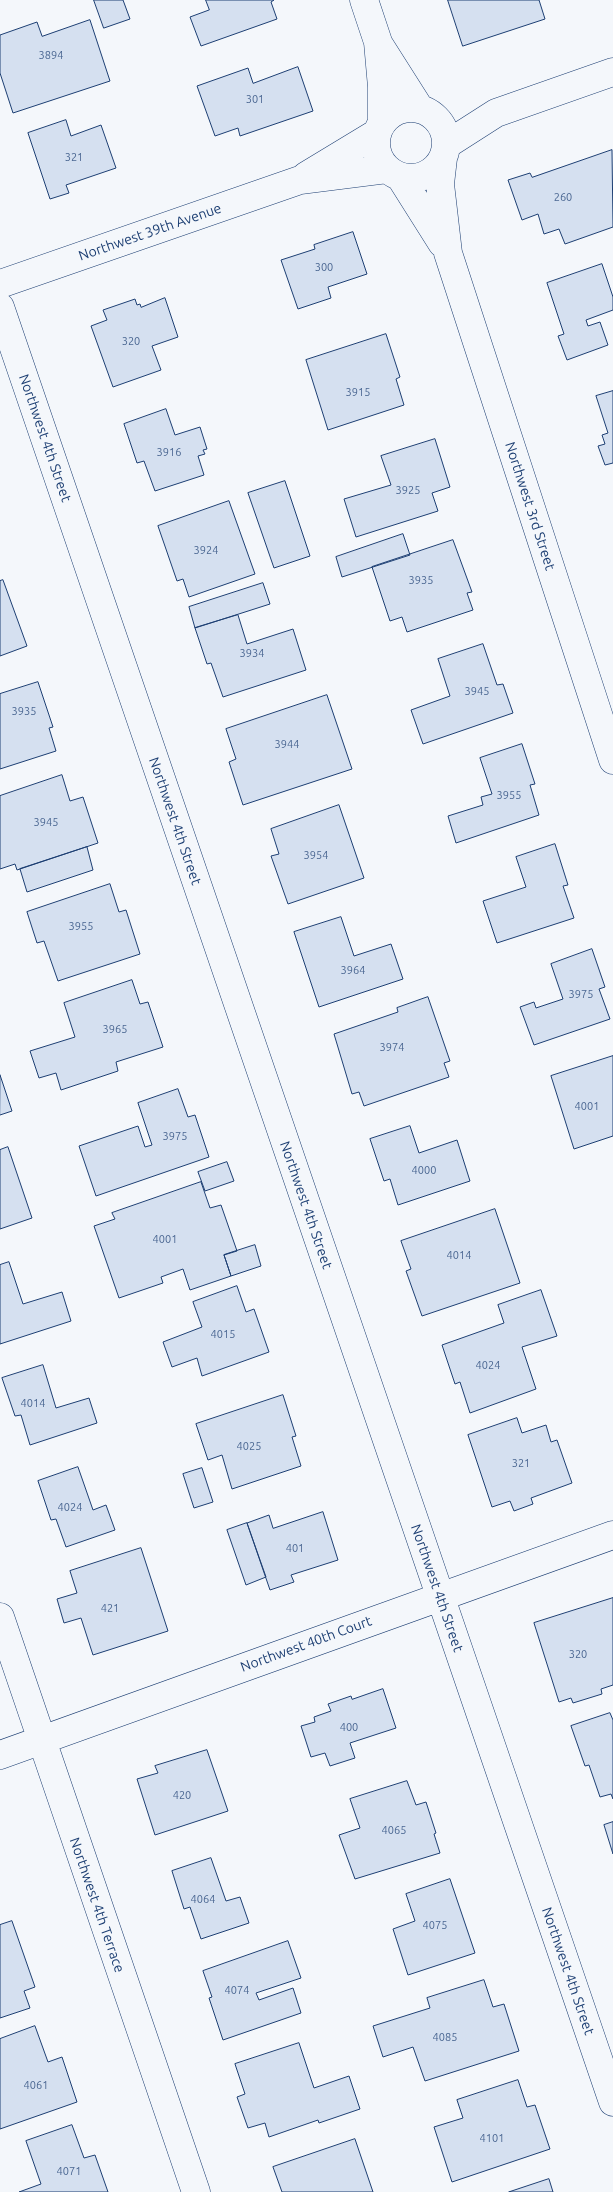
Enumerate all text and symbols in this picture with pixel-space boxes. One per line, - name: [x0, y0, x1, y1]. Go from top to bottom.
- house number: 3894: [39, 48, 63, 62]
- house number: 301: [246, 92, 264, 106]
- house number: 321: [65, 150, 83, 164]
- house number: 260: [554, 190, 572, 204]
- street label: Northwest 39th Avenue: [76, 200, 224, 264]
- house number: 300: [315, 260, 333, 274]
- house number: 320: [122, 334, 140, 348]
- street label: Northwest 4th Street: [15, 372, 75, 504]
- house number: 3915: [346, 385, 370, 399]
- street label: Northwest 3rd Street: [501, 440, 559, 572]
- house number: 3916: [157, 445, 181, 459]
- house number: 3925: [396, 483, 420, 497]
- house number: 3924: [194, 543, 218, 557]
- house number: 3935: [409, 573, 433, 587]
- house number: 3934: [240, 646, 264, 660]
- house number: 3945: [465, 684, 489, 698]
- house number: 3935: [12, 704, 36, 718]
- house number: 3944: [275, 737, 299, 751]
- street label: Northwest 4th Street: [145, 755, 205, 887]
- house number: 3955: [497, 788, 521, 802]
- house number: 3945: [34, 815, 58, 829]
- house number: 3954: [304, 848, 328, 862]
- house number: 3955: [69, 919, 93, 933]
- house number: 3964: [341, 963, 365, 977]
- house number: 3975: [569, 987, 593, 1001]
- house number: 3965: [103, 1022, 127, 1036]
- house number: 3974: [380, 1040, 404, 1054]
- house number: 4001: [575, 1099, 599, 1113]
- house number: 3975: [163, 1129, 187, 1143]
- street label: Northwest 4th Street: [276, 1139, 336, 1271]
- house number: 4000: [412, 1163, 436, 1177]
- house number: 4001: [153, 1232, 177, 1246]
- house number: 4014: [447, 1248, 471, 1262]
- house number: 4015: [211, 1327, 235, 1341]
- house number: 4024: [476, 1358, 500, 1372]
- house number: 4014: [21, 1396, 45, 1410]
- house number: 4025: [237, 1439, 261, 1453]
- house number: 321: [512, 1456, 530, 1470]
- house number: 4024: [58, 1500, 82, 1514]
- street label: Northwest 4th Street: [407, 1522, 467, 1654]
- house number: 401: [286, 1541, 304, 1555]
- house number: 421: [101, 1601, 119, 1615]
- street label: Northwest 40th Court: [238, 1612, 374, 1676]
- house number: 320: [569, 1647, 587, 1661]
- house number: 400: [340, 1720, 358, 1734]
- house number: 420: [173, 1788, 191, 1802]
- house number: 4065: [382, 1823, 406, 1837]
- street label: Northwest 4th Terrace: [66, 1835, 128, 1975]
- house number: 4064: [191, 1892, 215, 1906]
- street label: Northwest 4th Street: [538, 1905, 598, 2037]
- house number: 4075: [423, 1918, 447, 1932]
- house number: 4074: [225, 1983, 249, 1997]
- house number: 4085: [433, 2030, 457, 2044]
- house number: 4061: [24, 2078, 48, 2092]
- house number: 4101: [480, 2131, 504, 2145]
- house number: 4071: [57, 2164, 81, 2178]

